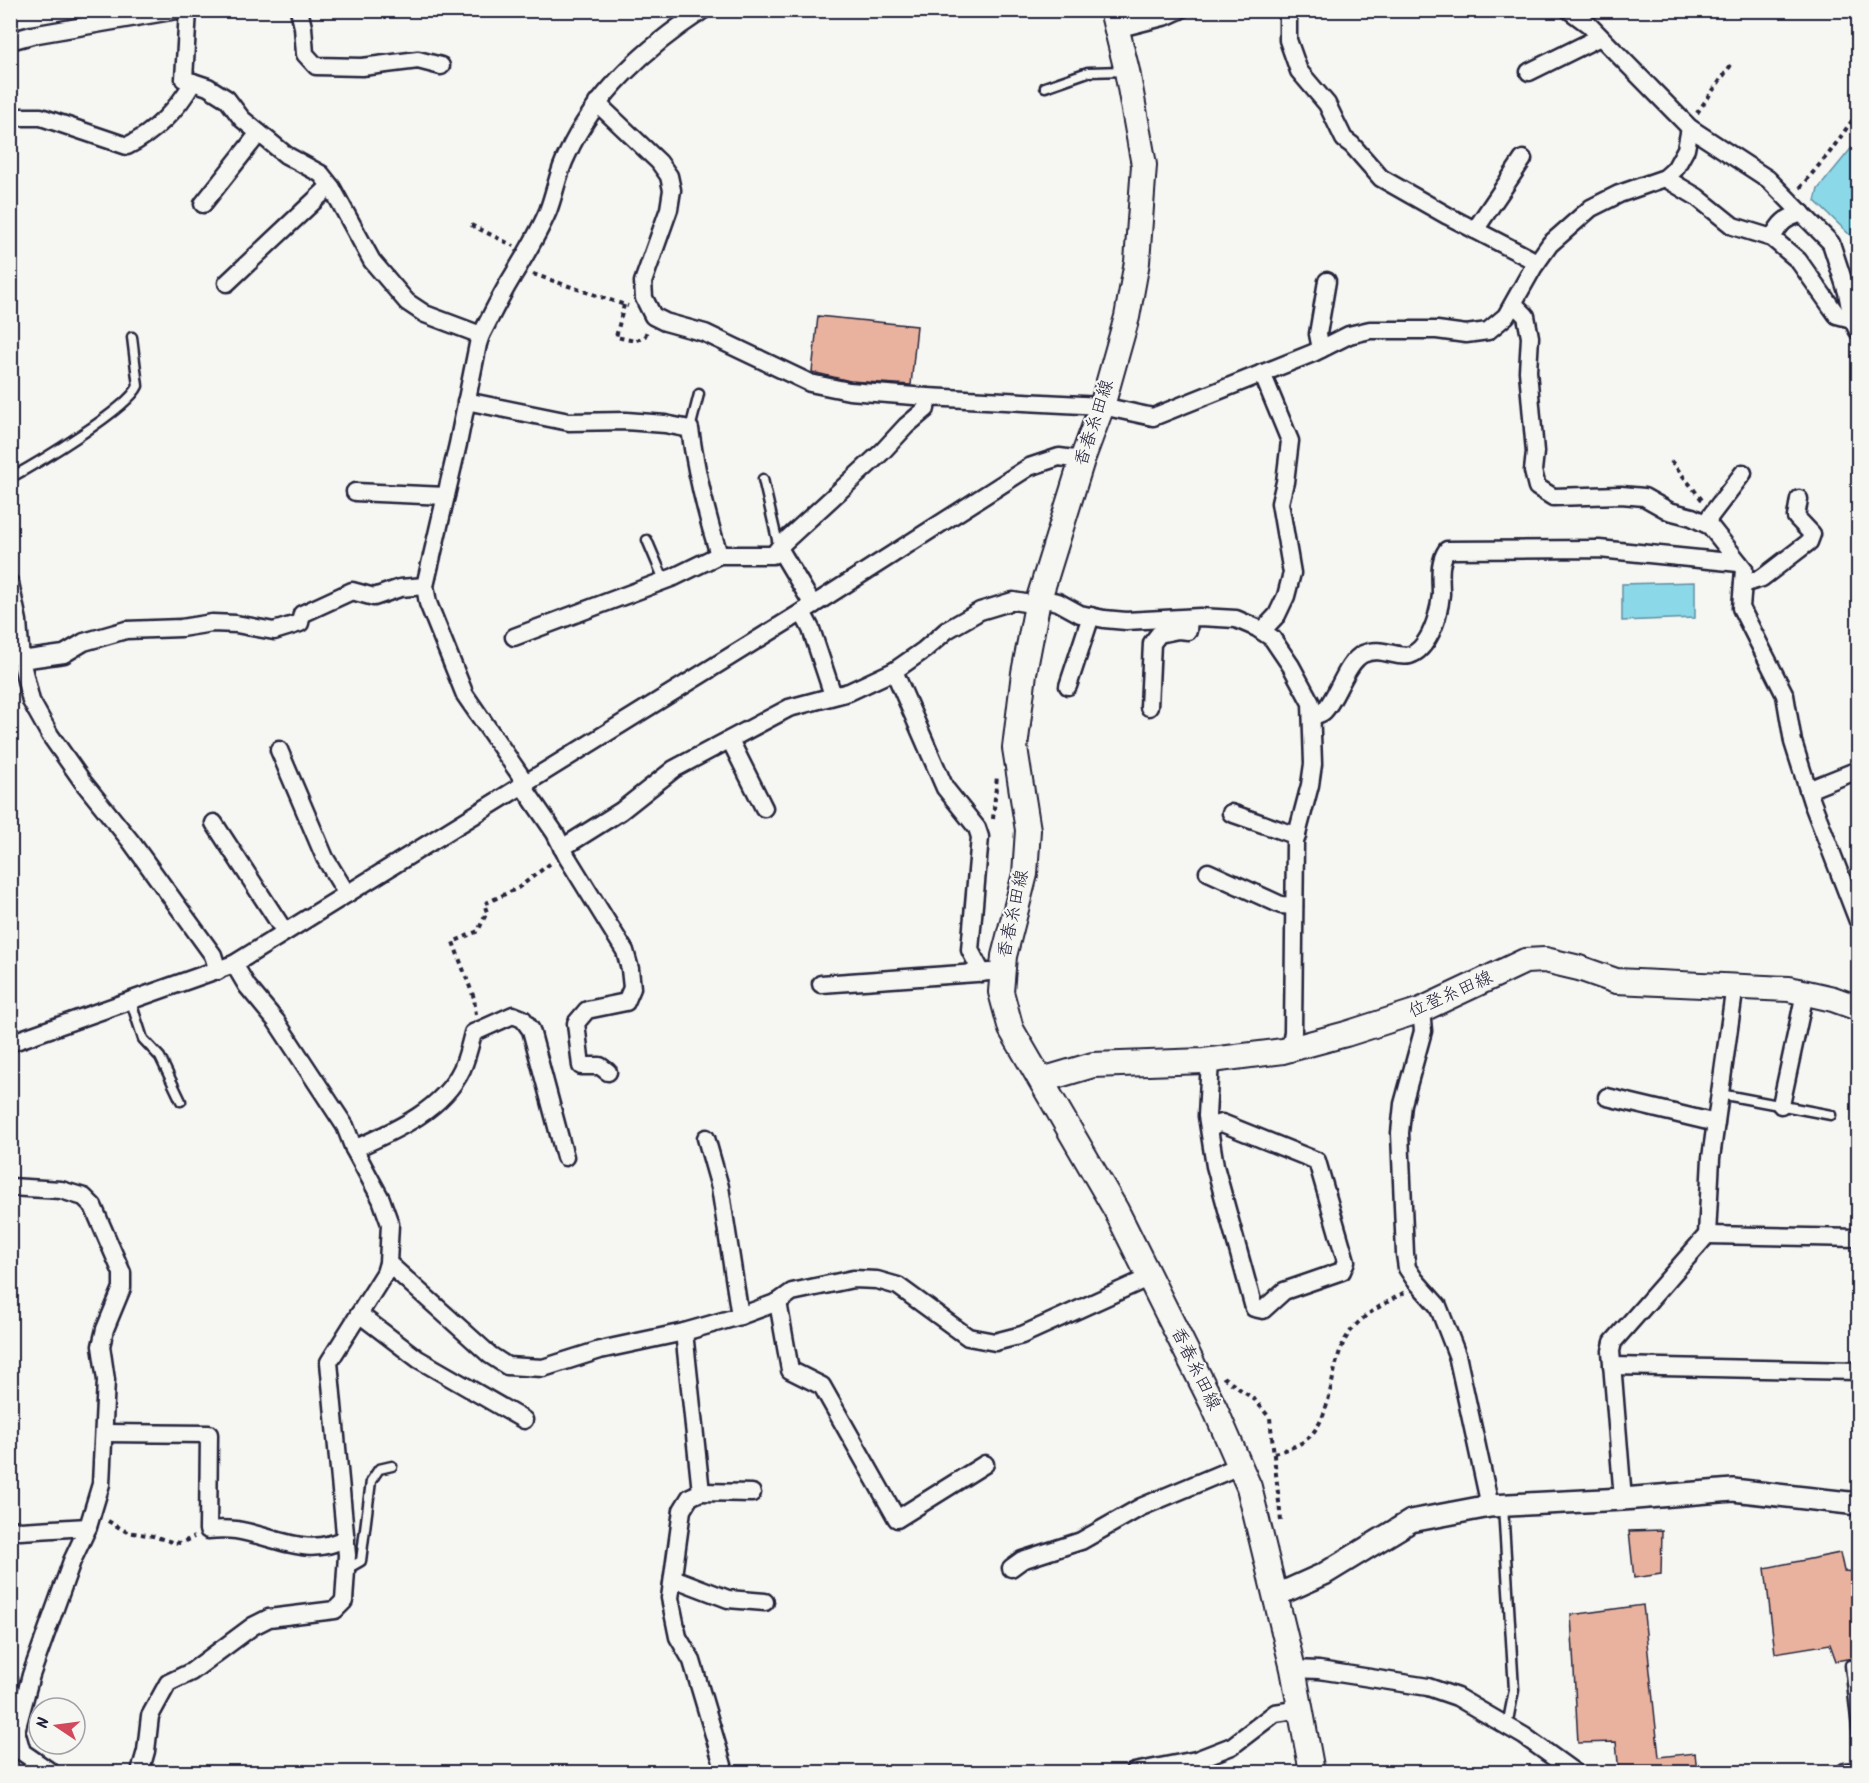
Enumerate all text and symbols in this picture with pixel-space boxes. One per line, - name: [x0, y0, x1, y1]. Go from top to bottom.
- street label: 香春糸田線: [1067, 376, 1123, 470]
- street label: 香春糸田線: [990, 867, 1038, 961]
- street label: 位登糸田線: [1404, 963, 1498, 1027]
- street label: 香春糸田線: [1162, 1322, 1228, 1416]
- north arrow: [27, 1696, 87, 1756]
- text: N: [31, 1715, 57, 1731]

